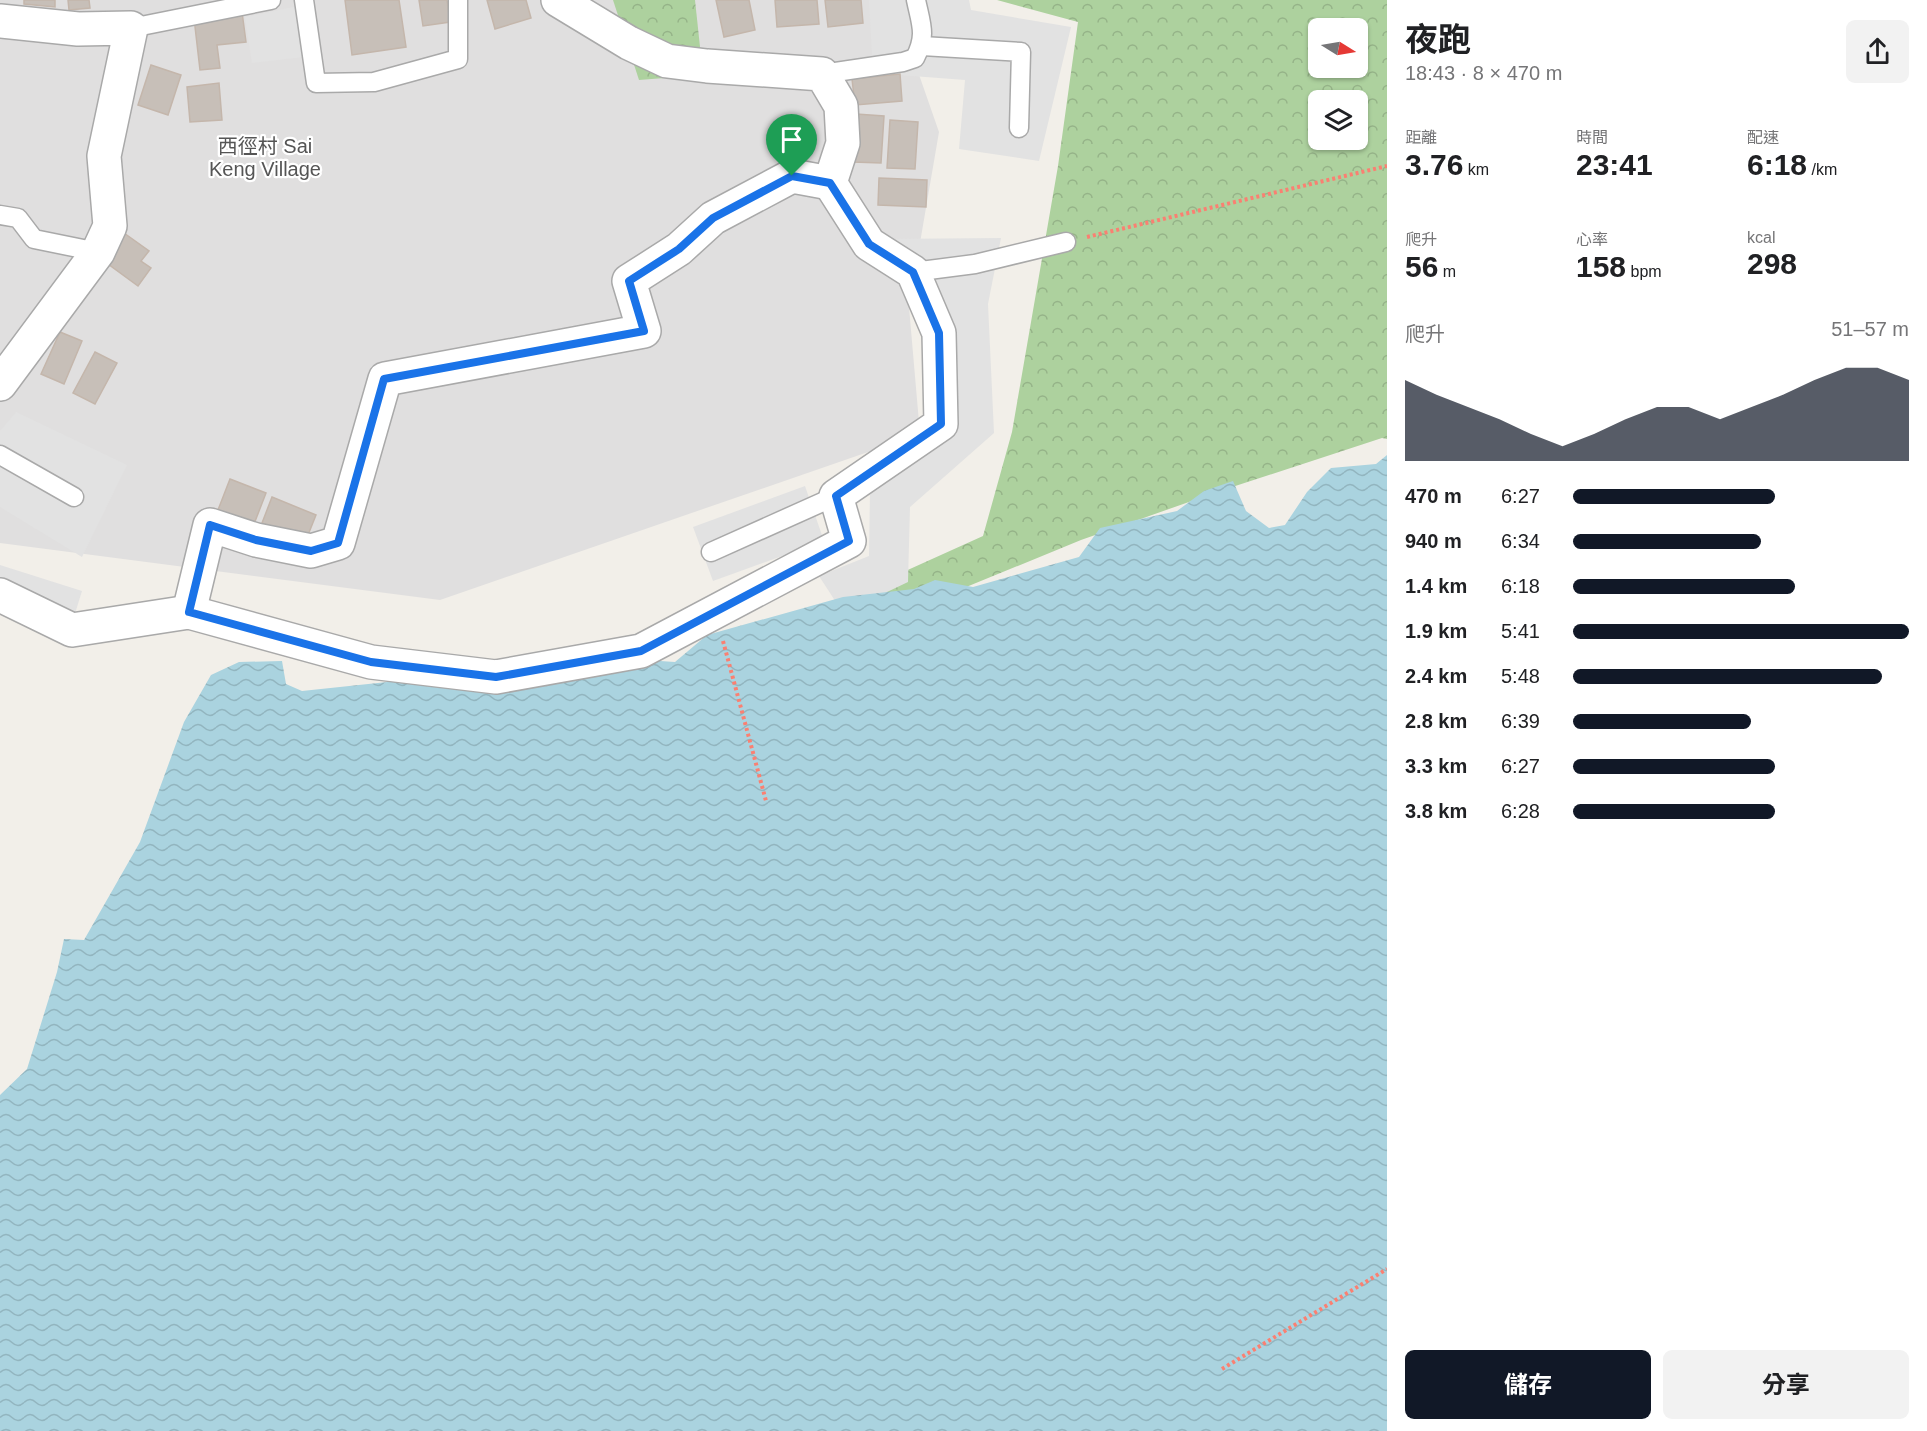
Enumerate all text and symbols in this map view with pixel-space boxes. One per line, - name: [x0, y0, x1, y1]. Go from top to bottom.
- north arrow: [1308, 18, 1368, 78]
- map controls: [1308, 18, 1368, 150]
- button: share: [1846, 20, 1909, 83]
- text: 夜跑: [1405, 21, 1471, 58]
- text: 18:43 · 8 × 470 m: [1405, 62, 1562, 84]
- button: layers: [1308, 90, 1368, 150]
- pin: [766, 114, 817, 176]
- icon: arrive: [775, 123, 808, 156]
- text: 距離: [1405, 129, 1437, 146]
- text: 時間: [1576, 129, 1608, 146]
- text: 配速: [1747, 129, 1779, 146]
- district label: 西徑村 Sai Keng Village: [209, 135, 321, 180]
- text: 3.76: [1405, 148, 1463, 181]
- text: 23:41: [1576, 148, 1653, 181]
- text: 6:18: [1747, 148, 1807, 181]
- text: km: [1463, 161, 1489, 178]
- text: /km: [1807, 161, 1837, 178]
- text: kcal: [1747, 229, 1775, 246]
- text: 爬升: [1405, 231, 1437, 248]
- text: 心率: [1576, 231, 1608, 248]
- text: 298: [1747, 247, 1797, 280]
- text: 56: [1405, 250, 1438, 283]
- text: 158: [1576, 250, 1626, 283]
- text: m: [1438, 263, 1456, 280]
- text: bpm: [1626, 263, 1662, 280]
- text: 51–57 m: [1831, 318, 1909, 340]
- text: 爬升: [1405, 323, 1445, 345]
- text: 470 m: [1405, 485, 1462, 507]
- text: 6:27: [1501, 485, 1540, 507]
- text: 940 m: [1405, 530, 1462, 552]
- text: 6:34: [1501, 530, 1540, 552]
- text: 1.4 km: [1405, 575, 1467, 597]
- text: 6:18: [1501, 575, 1540, 597]
- text: 1.9 km: [1405, 620, 1467, 642]
- text: 5:41: [1501, 620, 1540, 642]
- text: 2.4 km: [1405, 665, 1467, 687]
- text: 5:48: [1501, 665, 1540, 687]
- text: 2.8 km: [1405, 710, 1467, 732]
- text: 6:39: [1501, 710, 1540, 732]
- text: 3.3 km: [1405, 755, 1467, 777]
- text: 6:27: [1501, 755, 1540, 777]
- text: 3.8 km: [1405, 800, 1467, 822]
- text: 6:28: [1501, 800, 1540, 822]
- button: 儲存: [1405, 1350, 1651, 1419]
- button: 分享: [1663, 1350, 1909, 1419]

